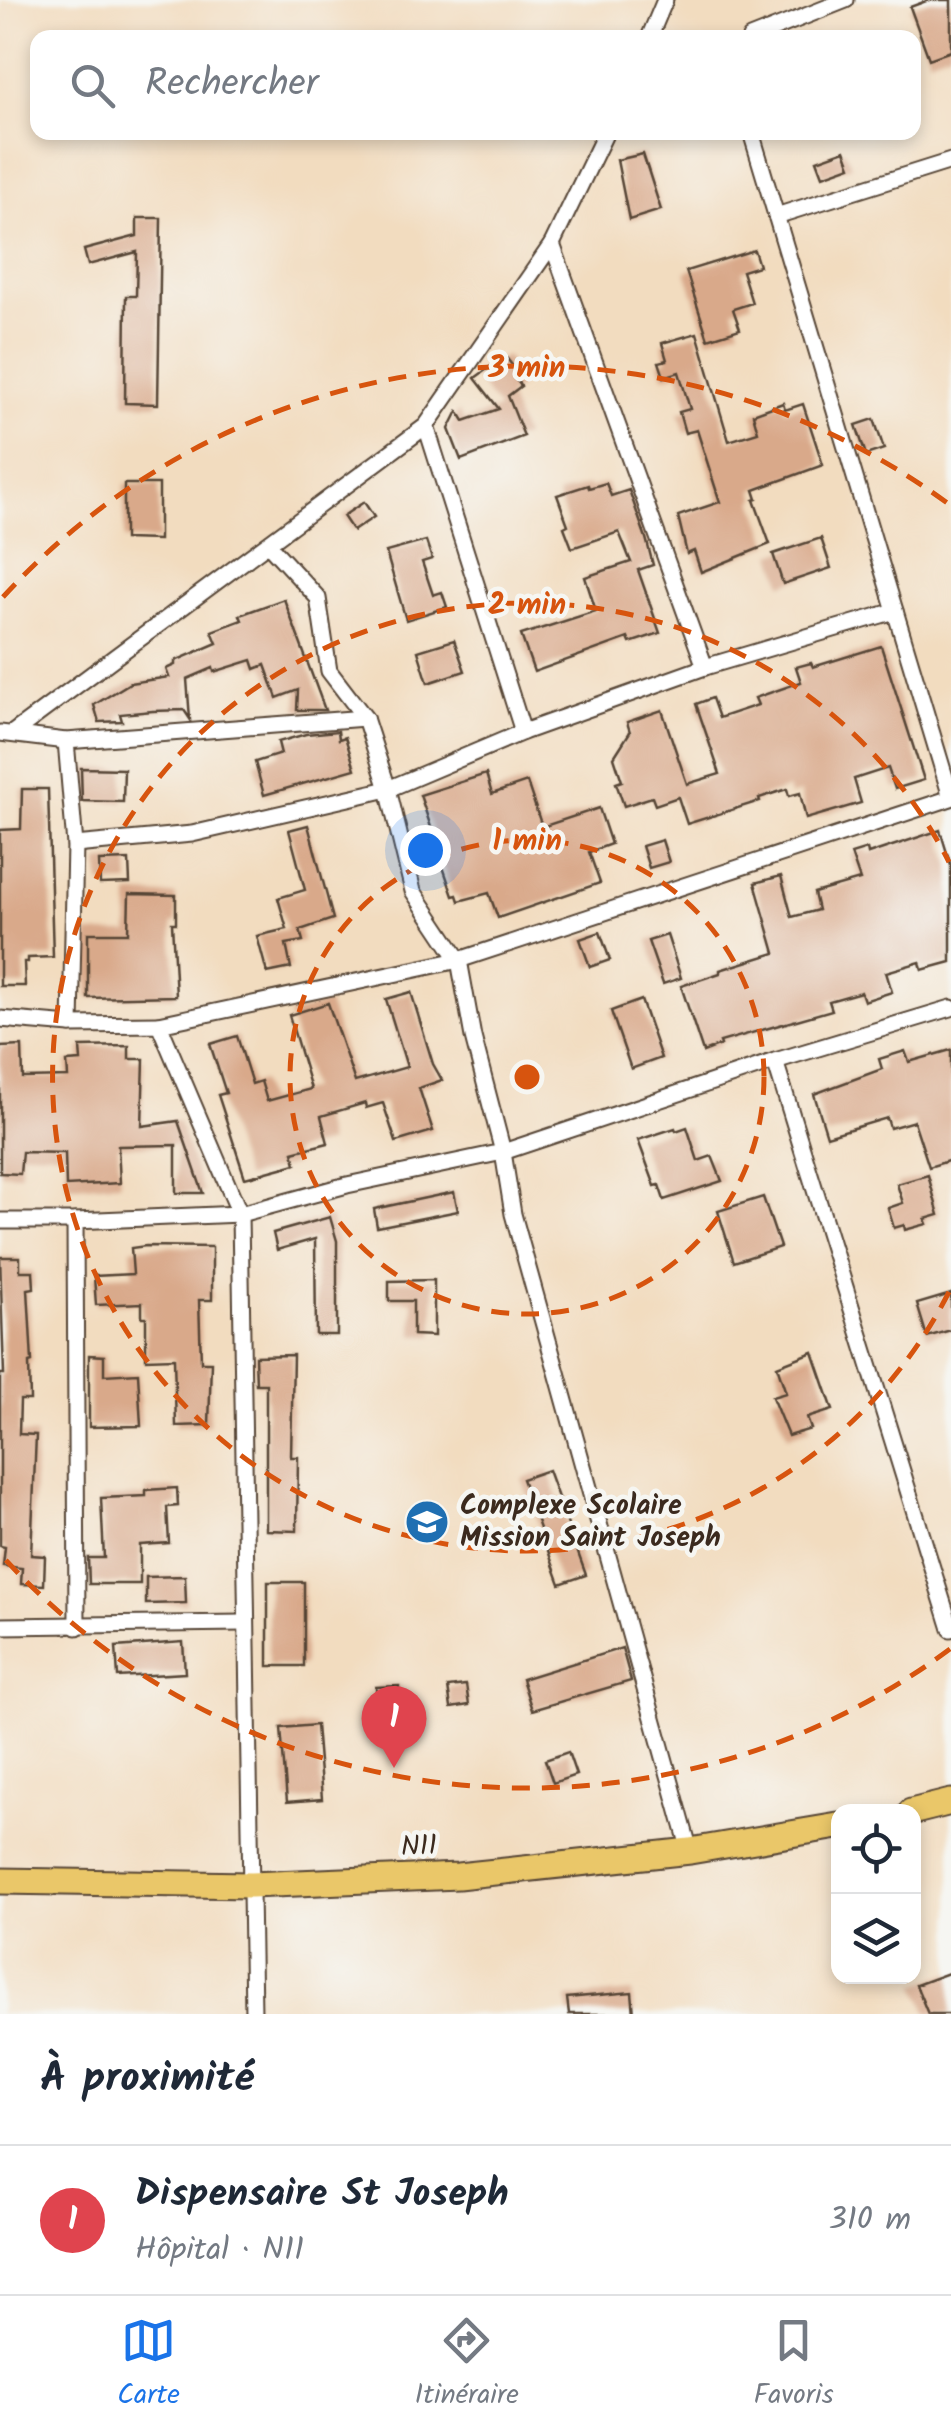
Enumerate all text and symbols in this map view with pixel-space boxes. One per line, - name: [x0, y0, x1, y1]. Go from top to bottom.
- search box: [30, 30, 921, 140]
- text: Rechercher: [145, 55, 318, 115]
- icon: search: [65, 58, 120, 113]
- text: 3 min: [488, 345, 565, 393]
- text: 2 min: [488, 582, 566, 630]
- text: 1 min: [492, 818, 562, 866]
- your location: [400, 825, 451, 876]
- centre of rings: [509, 1059, 545, 1095]
- place label: Complexe Scolaire Mission Saint Joseph: [460, 1484, 721, 1561]
- school or university icon: Complexe Scolaire Mission Saint Joseph: [404, 1499, 450, 1545]
- pin: 1: [362, 1686, 426, 1768]
- map controls: [831, 1804, 921, 1984]
- button: locate: [831, 1804, 921, 1894]
- street label: N11: [400, 1824, 438, 1870]
- button: layers: [831, 1894, 921, 1984]
- text: À proximité: [40, 2046, 254, 2113]
- text: Dispensaire St Joseph: [135, 2165, 509, 2225]
- text: 1: [68, 2195, 77, 2246]
- text: 310 m: [828, 2195, 911, 2246]
- text: Hôpital · N11: [135, 2225, 304, 2276]
- tab: Carte: [117, 2313, 180, 2418]
- tab: Itinéraire: [415, 2313, 519, 2418]
- tab: Favoris: [754, 2313, 834, 2418]

